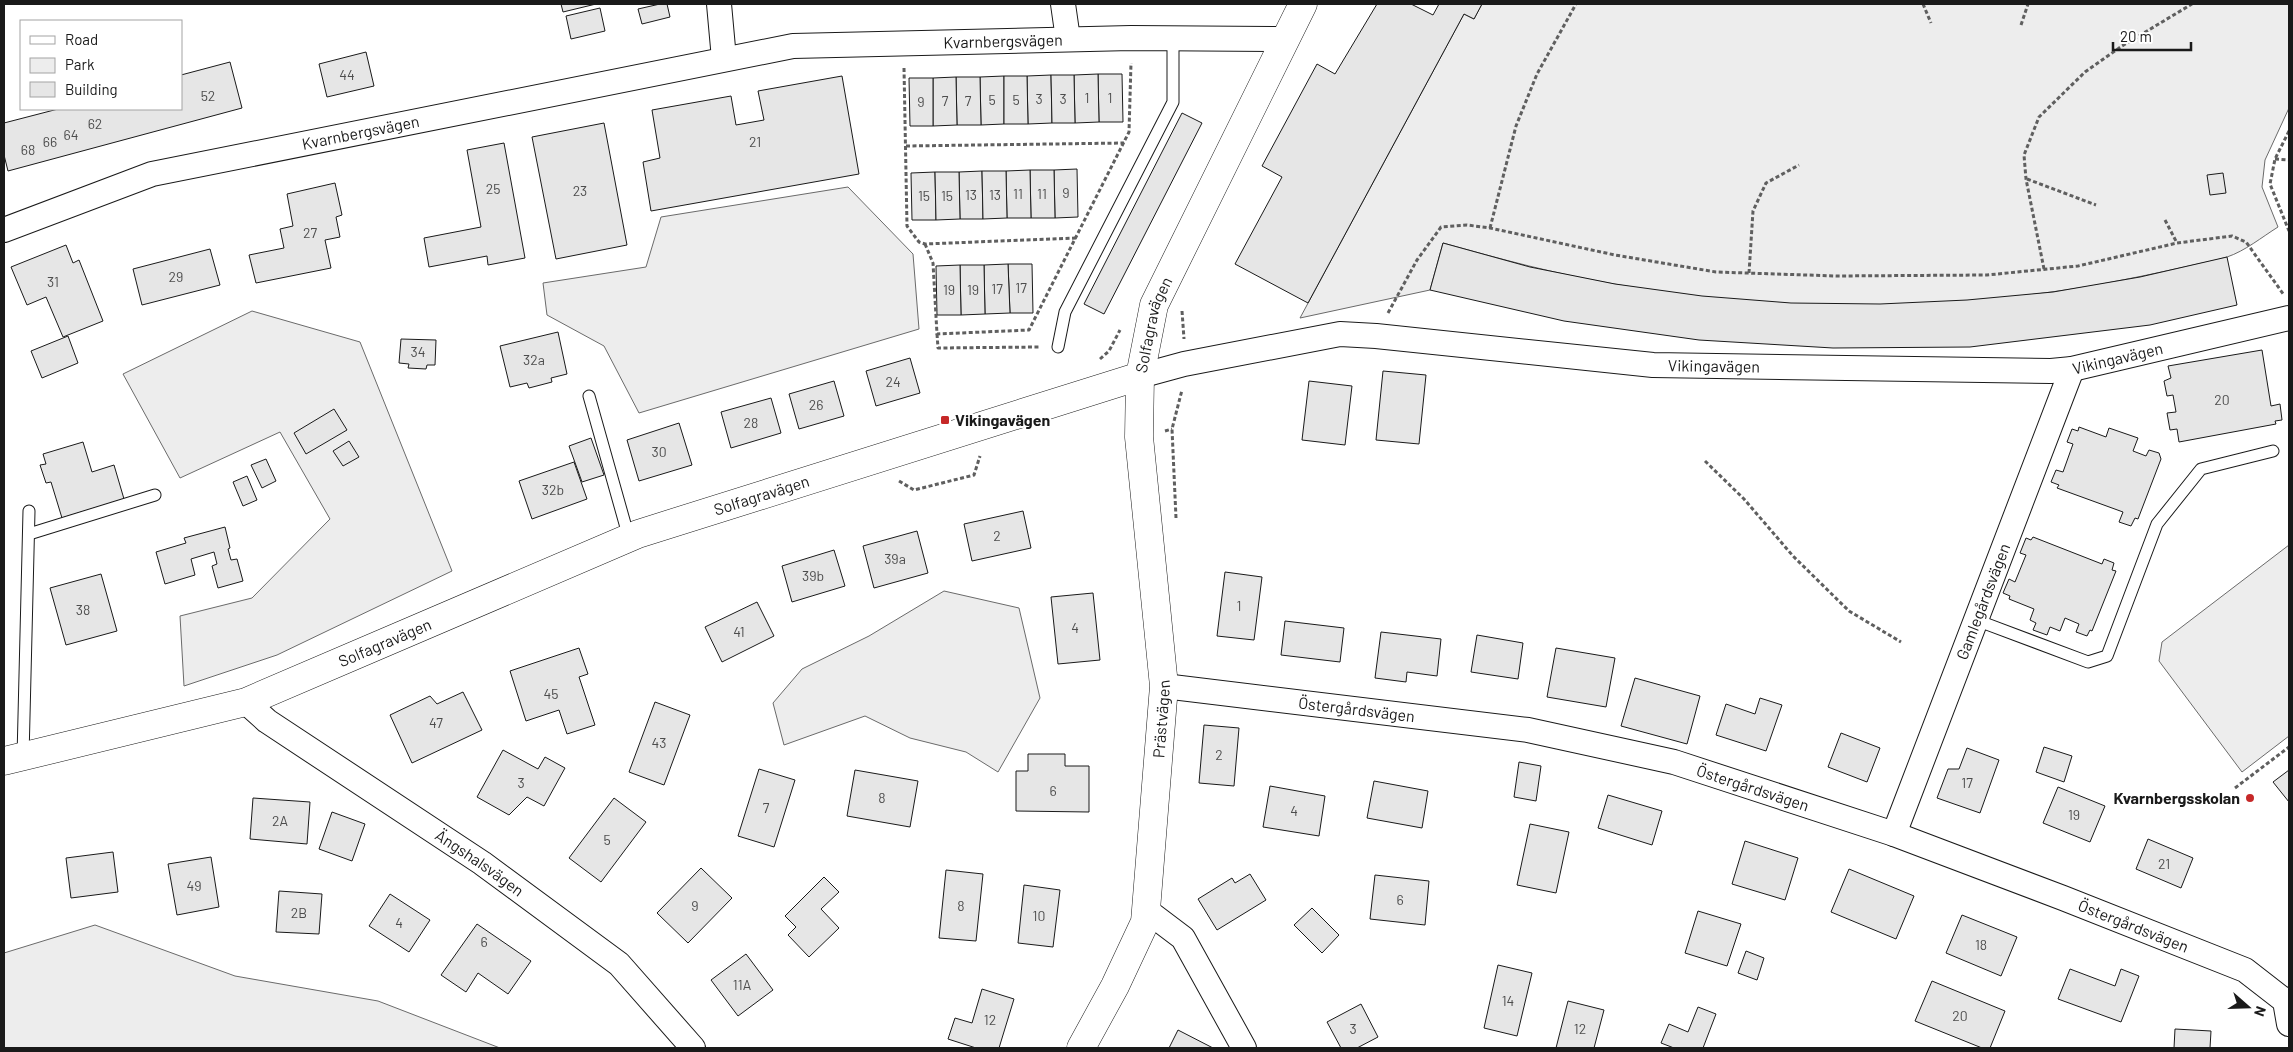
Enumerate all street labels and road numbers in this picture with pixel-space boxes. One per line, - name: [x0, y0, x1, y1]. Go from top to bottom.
- street label: Kvarnbergsvägen: [943, 30, 1063, 51]
- street label: Kvarnbergsvägen: [300, 111, 421, 153]
- street label: Solfagravägen: [1131, 273, 1176, 374]
- street label: Vikingavägen: [2070, 338, 2165, 378]
- street label: Vikingavägen: [1668, 355, 1760, 376]
- street label: Solfagravägen: [711, 471, 811, 519]
- street label: Gamlegårdsvägen: [1952, 540, 2013, 662]
- street label: Solfagravägen: [335, 614, 434, 670]
- street label: Prästvägen: [1148, 679, 1173, 759]
- street label: Östergårdsvägen: [1297, 692, 1416, 725]
- street label: Östergårdsvägen: [1694, 760, 1812, 815]
- street label: Ängshalsvägen: [432, 825, 528, 900]
- street label: Östergårdsvägen: [2076, 895, 2192, 956]

